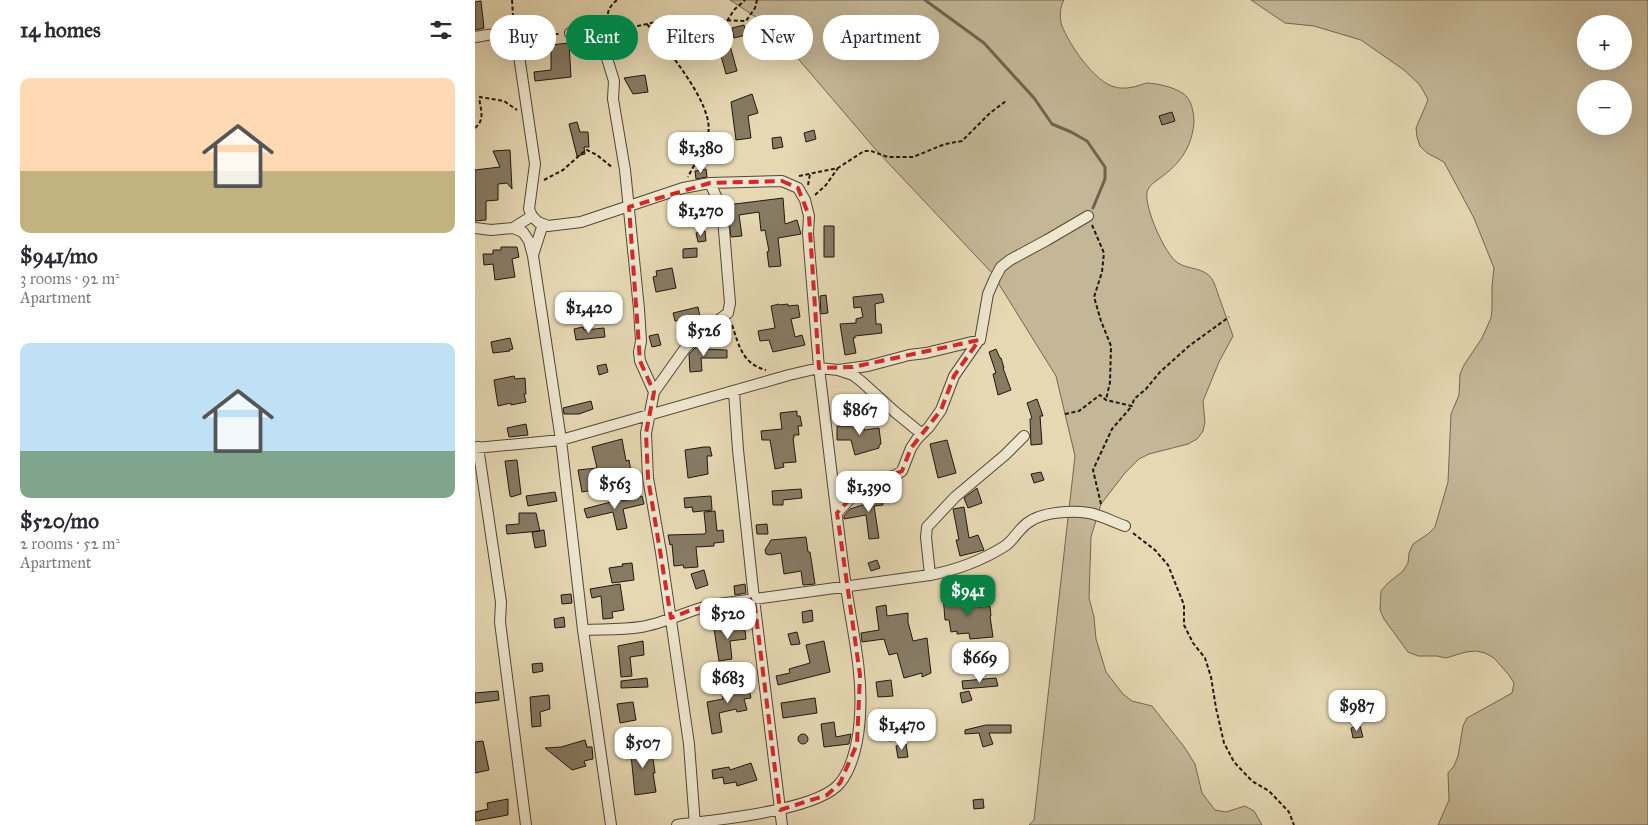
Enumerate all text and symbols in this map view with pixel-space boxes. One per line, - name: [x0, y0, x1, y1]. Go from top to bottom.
- chip: Buy: [490, 15, 556, 60]
- chip: Rent: [566, 15, 638, 60]
- chip: Filters: [648, 15, 733, 60]
- chip: New: [743, 15, 813, 60]
- chip: Apartment: [823, 15, 939, 60]
- map controls: [1577, 15, 1632, 135]
- button: +: [1577, 15, 1632, 70]
- icon: filters: [427, 16, 455, 44]
- text: 14 homes: [20, 17, 101, 43]
- button: −: [1577, 80, 1632, 135]
- icon: home: [193, 111, 283, 201]
- pin: $1,380: [660, 132, 742, 174]
- text: $1,380: [679, 138, 723, 157]
- pin: $1,270: [660, 194, 742, 237]
- text: $1,270: [678, 201, 724, 220]
- text: $941/mo: [20, 243, 98, 269]
- text: 3 rooms · 92 m²: [20, 269, 120, 288]
- text: Apartment: [20, 288, 92, 307]
- pin: $1,420: [548, 292, 630, 334]
- text: $1,420: [566, 298, 612, 317]
- pin: $526: [674, 314, 734, 357]
- text: $526: [687, 321, 721, 340]
- icon: home: [193, 376, 283, 466]
- pin: $867: [830, 394, 890, 436]
- text: $867: [843, 400, 877, 419]
- pin: $563: [585, 468, 645, 510]
- pin: $1,390: [828, 470, 910, 513]
- text: $563: [599, 474, 631, 493]
- text: $1,390: [847, 477, 891, 496]
- text: $520/mo: [20, 508, 99, 534]
- text: 2 rooms · 52 m²: [20, 534, 120, 553]
- text: Apartment: [20, 553, 92, 572]
- pin: $941: [938, 574, 998, 617]
- text: $941: [951, 581, 985, 600]
- pin: $520: [698, 598, 758, 640]
- text: $520: [711, 604, 745, 623]
- pin: $669: [950, 642, 1010, 684]
- text: $669: [963, 648, 997, 667]
- pin: $683: [698, 662, 758, 704]
- text: $683: [712, 668, 744, 687]
- pin: $987: [1327, 690, 1387, 732]
- text: $987: [1339, 696, 1375, 715]
- pin: $1,470: [861, 708, 943, 751]
- text: $1,470: [879, 715, 925, 734]
- pin: $507: [613, 726, 673, 769]
- text: $507: [626, 733, 660, 752]

